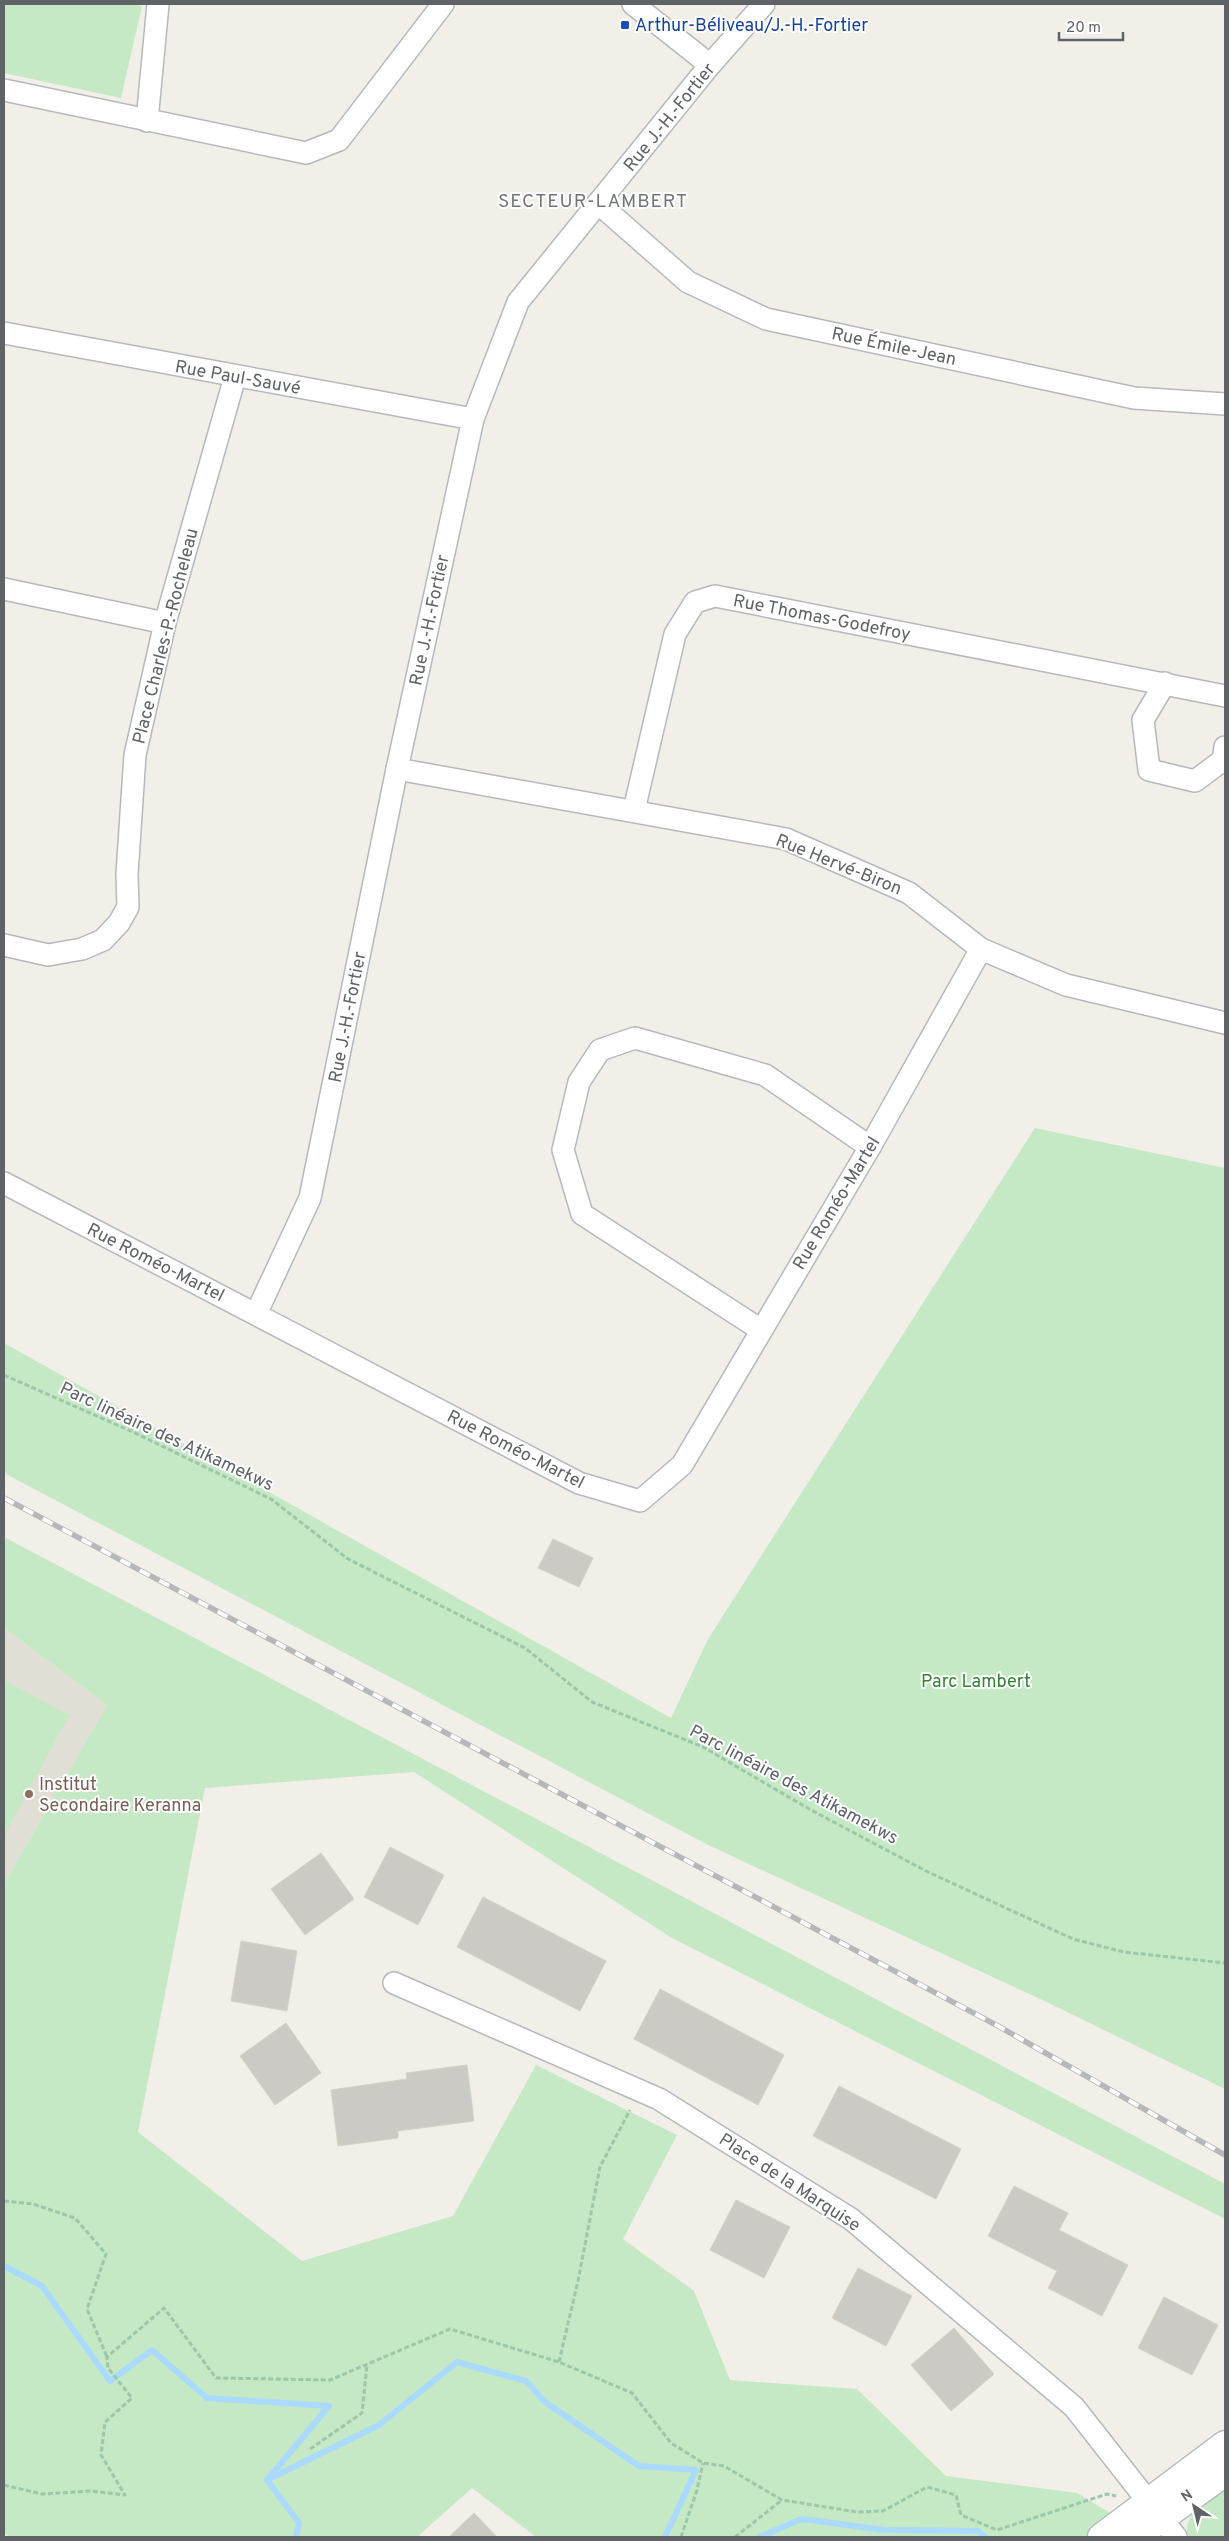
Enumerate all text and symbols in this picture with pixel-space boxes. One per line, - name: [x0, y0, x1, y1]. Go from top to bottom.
- scale bar: [1059, 10, 1123, 42]
- place label: Arthur-Béliveau/J.-H.-Fortier: [635, 15, 868, 38]
- marker: Arthur-Béliveau/J.-H.-Fortier: [619, 19, 631, 31]
- text: 20 m: [1066, 19, 1101, 38]
- street label: Rue J.-H.-Fortier: [619, 59, 721, 177]
- district label: SECTEUR-LAMBERT: [498, 190, 688, 214]
- street label: Rue Émile-Jean: [829, 321, 959, 372]
- street label: Rue Paul-Sauvé: [173, 356, 302, 401]
- street label: Place Charles-P.-Rocheleau: [128, 526, 204, 747]
- street label: Rue J.-H.-Fortier: [405, 553, 456, 688]
- street label: Rue Thomas-Godefroy: [731, 590, 912, 647]
- street label: Rue Hervé-Biron: [772, 830, 905, 901]
- street label: Rue J.-H.-Fortier: [324, 950, 372, 1085]
- street label: Rue Roméo-Martel: [788, 1133, 886, 1275]
- street label: Rue Roméo-Martel: [83, 1219, 228, 1308]
- street label: Parc linéaire des Atikamekws: [56, 1378, 277, 1497]
- street label: Rue Roméo-Martel: [443, 1406, 588, 1495]
- park label: Parc Lambert: [921, 1671, 1031, 1694]
- street label: Parc linéaire des Atikamekws: [685, 1720, 902, 1850]
- place label: Institut Secondaire Keranna: [39, 1774, 201, 1818]
- marker: Institut Secondaire Keranna: [23, 1788, 35, 1800]
- street label: Place de la Marquise: [714, 2129, 864, 2238]
- north arrow: [1169, 2481, 1219, 2531]
- text: N: [1178, 2487, 1196, 2506]

